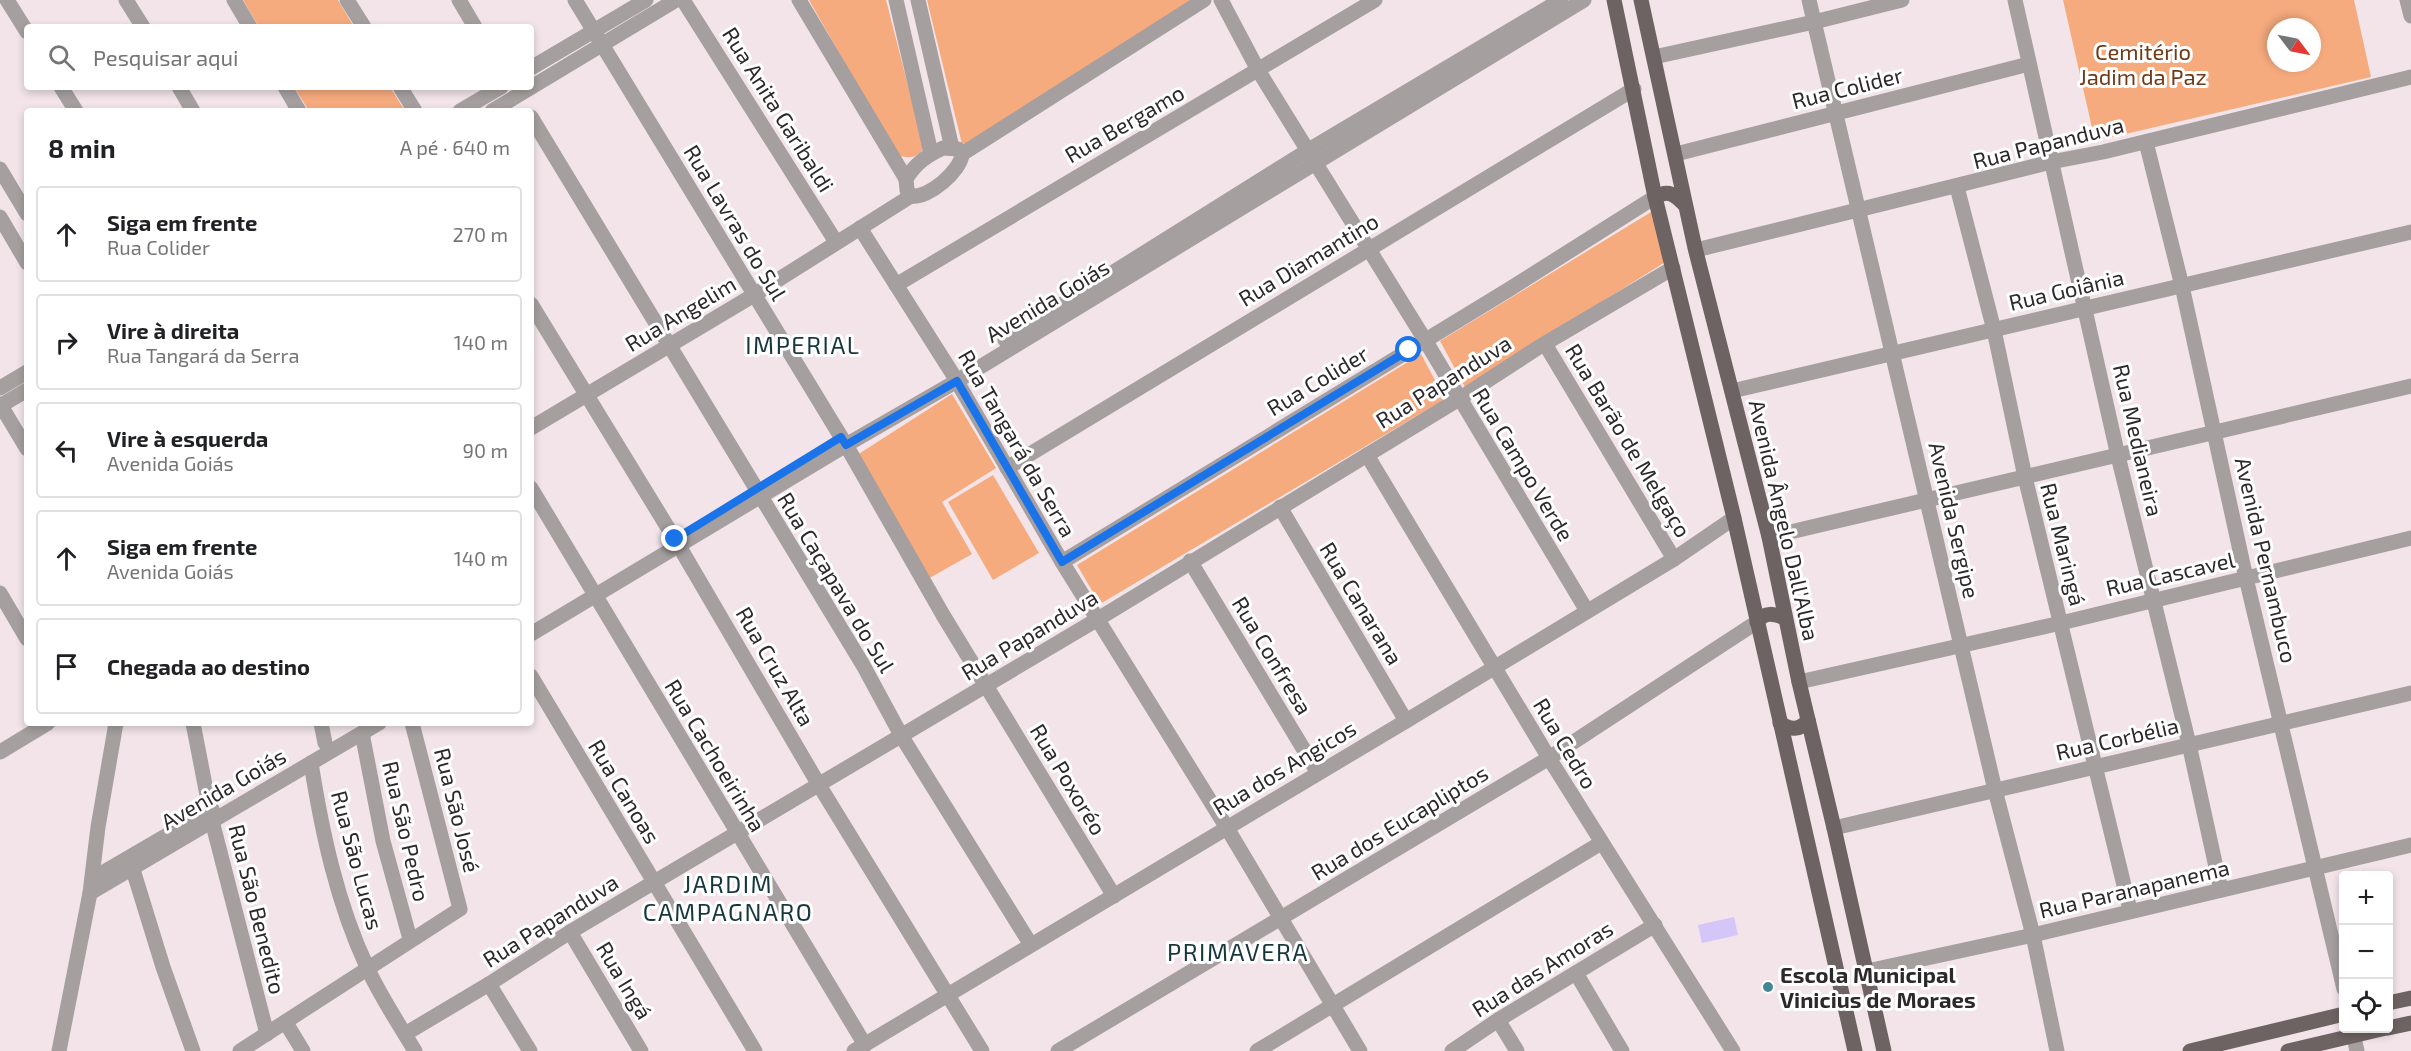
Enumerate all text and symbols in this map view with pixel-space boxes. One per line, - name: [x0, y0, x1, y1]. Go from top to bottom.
- north arrow: [2267, 18, 2321, 72]
- street label: Rua Anita Garibaldi: [718, 22, 840, 196]
- search box: [24, 24, 534, 90]
- park label: Cemitério Jadim da Paz: [2079, 38, 2207, 89]
- icon: search: [45, 41, 78, 74]
- text: Pesquisar aqui: [93, 44, 239, 70]
- street label: Rua Colider: [1789, 61, 1905, 113]
- street label: Rua Bergamo: [1060, 78, 1188, 168]
- street label: Rua Papanduva: [1970, 111, 2126, 173]
- text: 8 min: [48, 132, 116, 163]
- text: A pé · 640 m: [400, 135, 510, 159]
- street label: Rua Lavras do Sul: [679, 140, 793, 305]
- street label: Rua Diamantino: [1233, 207, 1383, 311]
- text: Siga em frente: [107, 209, 257, 235]
- icon: ahead: [50, 218, 83, 251]
- text: 270 m: [452, 222, 508, 246]
- text: Rua Colider: [107, 235, 210, 259]
- street label: Avenida Goiás: [981, 253, 1113, 347]
- street label: Rua Goiânia: [2006, 263, 2126, 315]
- street label: Rua Angelim: [620, 270, 740, 356]
- text: Vire à direita: [107, 317, 239, 343]
- icon: right: [50, 326, 83, 359]
- street label: Rua Papanduva: [1371, 329, 1515, 433]
- text: 140 m: [454, 330, 508, 354]
- district label: IMPERIAL: [745, 330, 861, 359]
- route start: [1395, 336, 1421, 362]
- street label: Rua Barão de Melgaço: [1559, 338, 1697, 543]
- street label: Rua Colider: [1262, 340, 1372, 420]
- text: Rua Tangará da Serra: [107, 343, 299, 367]
- street label: Rua Tangará da Serra: [954, 345, 1082, 541]
- street label: Rua Medianeira: [2109, 361, 2169, 519]
- street label: Rua Campo Verde: [1468, 383, 1580, 545]
- street label: Avenida Ângelo Dall'Alba: [1745, 397, 1825, 643]
- text: Vire à esquerda: [107, 425, 268, 451]
- icon: left: [50, 434, 83, 467]
- text: 90 m: [463, 438, 508, 462]
- street label: Avenida Sergipe: [1924, 439, 1986, 601]
- text: Avenida Goiás: [107, 451, 234, 475]
- street label: Avenida Pernambuco: [2231, 455, 2303, 665]
- street label: Rua Maringá: [2036, 480, 2092, 608]
- street label: Rua Caçapava do Sul: [771, 487, 901, 678]
- route end: [661, 525, 687, 551]
- text: Siga em frente: [107, 533, 257, 559]
- street label: Rua Canarana: [1315, 537, 1409, 669]
- icon: ahead: [50, 542, 83, 575]
- street label: Rua Cascavel: [2103, 545, 2237, 600]
- text: 140 m: [454, 546, 508, 570]
- text: Avenida Goiás: [107, 559, 234, 583]
- street label: Rua Papanduva: [956, 583, 1102, 685]
- street label: Rua Confresa: [1228, 591, 1318, 719]
- street label: Rua Cruz Alta: [731, 602, 821, 730]
- icon: arrive: [50, 650, 83, 683]
- text: Chegada ao destino: [107, 653, 310, 679]
- street label: Rua Cachoeirinha: [660, 674, 772, 836]
- street label: Rua Cedro: [1529, 693, 1603, 793]
- street label: Rua Corbélia: [2053, 711, 2181, 765]
- street label: Rua dos Angicos: [1208, 714, 1360, 820]
- street label: Rua Poxoréo: [1026, 719, 1112, 839]
- street label: Rua Canoas: [584, 734, 666, 848]
- street label: Avenida Goiás: [156, 742, 290, 834]
- street label: Rua São José: [430, 745, 486, 875]
- street label: Rua São Pedro: [378, 758, 436, 904]
- street label: Rua dos Eucapliptos: [1306, 759, 1492, 885]
- street label: Rua São Lucas: [327, 788, 389, 932]
- street label: Rua São Benedito: [224, 821, 292, 997]
- street label: Rua Paranapanema: [2036, 853, 2232, 923]
- street label: Rua Papanduva: [478, 868, 622, 972]
- district label: JARDIM CAMPAGNARO: [643, 869, 813, 926]
- map controls: [2339, 871, 2393, 1033]
- button: +: [2339, 871, 2393, 925]
- street label: Rua das Amoras: [1467, 914, 1617, 1022]
- button: −: [2339, 925, 2393, 979]
- street label: Rua Ingá: [592, 936, 658, 1024]
- district label: PRIMAVERA: [1167, 937, 1309, 966]
- place label: Escola Municipal Vinicius de Moraes: [1780, 961, 1976, 1012]
- button: locate: [2339, 979, 2393, 1033]
- marker: Escola Municipal Vinicius de Moraes: [1761, 980, 1775, 994]

